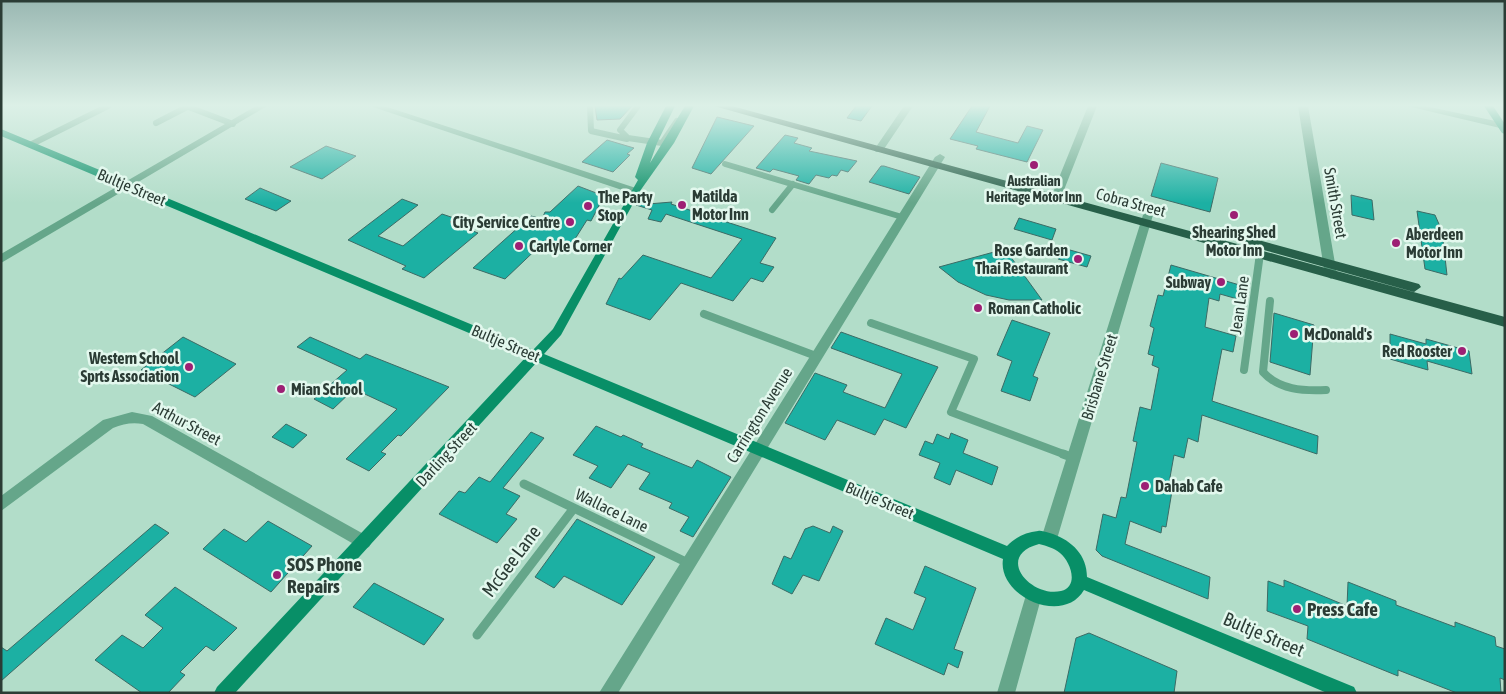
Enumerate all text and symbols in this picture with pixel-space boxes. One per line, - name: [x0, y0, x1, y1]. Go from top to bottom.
- marker: Australian Heritage Motor Inn: [1028, 159, 1040, 171]
- street label: Bultje Street: [95, 165, 169, 211]
- street label: Smith Street: [1321, 166, 1351, 240]
- place label: Australian Heritage Motor Inn: [986, 173, 1082, 205]
- street label: Cobra Street: [1094, 184, 1168, 220]
- place label: Matilda Motor Inn: [692, 187, 749, 223]
- place label: The Party Stop: [598, 188, 653, 224]
- marker: Matilda Motor Inn: [676, 199, 688, 211]
- marker: The Party Stop: [582, 200, 594, 212]
- marker: Shearing Shed Motor Inn: [1228, 209, 1240, 221]
- place label: City Service Centre: [453, 213, 560, 231]
- marker: City Service Centre: [564, 216, 576, 228]
- place label: Shearing Shed Motor Inn: [1192, 223, 1276, 259]
- place label: Aberdeen Motor Inn: [1405, 225, 1463, 261]
- place label: Carlyle Corner: [529, 237, 612, 255]
- marker: Aberdeen Motor Inn: [1390, 237, 1402, 249]
- marker: Carlyle Corner: [513, 240, 525, 252]
- place label: Rose Garden Thai Restaurant: [975, 241, 1068, 277]
- marker: Rose Garden Thai Restaurant: [1072, 253, 1084, 265]
- place label: Subway: [1166, 273, 1211, 291]
- street label: Jean Lane: [1226, 275, 1252, 335]
- marker: Subway: [1215, 276, 1227, 288]
- place label: Roman Catholic: [988, 299, 1081, 317]
- marker: Roman Catholic: [972, 302, 984, 314]
- street label: Bultje Street: [469, 321, 543, 367]
- place label: McDonald's: [1304, 325, 1373, 343]
- marker: McDonald's: [1288, 328, 1300, 340]
- street label: Brisbane Street: [1077, 331, 1121, 422]
- place label: Red Rooster: [1382, 342, 1452, 360]
- marker: Red Rooster: [1456, 345, 1468, 357]
- place label: Western School Sprts Association: [80, 349, 180, 385]
- marker: Western School Sprts Association: [183, 361, 195, 373]
- street label: Carrington Avenue: [723, 364, 796, 466]
- place label: Mian School: [291, 380, 363, 398]
- marker: Mian School: [275, 383, 287, 395]
- street label: Arthur Street: [150, 398, 224, 449]
- street label: Darling Street: [412, 418, 481, 490]
- place label: Dahab Cafe: [1155, 477, 1223, 495]
- street label: Bultje Street: [843, 478, 917, 524]
- marker: Dahab Cafe: [1139, 480, 1151, 492]
- street label: Wallace Lane: [573, 485, 651, 535]
- street label: McGee Lane: [477, 521, 545, 601]
- place label: SOS Phone Repairs: [287, 553, 362, 597]
- marker: SOS Phone Repairs: [271, 569, 283, 581]
- place label: Press Cafe: [1307, 598, 1378, 620]
- marker: Press Cafe: [1291, 603, 1303, 615]
- street label: Bultje Street: [1220, 607, 1308, 661]

